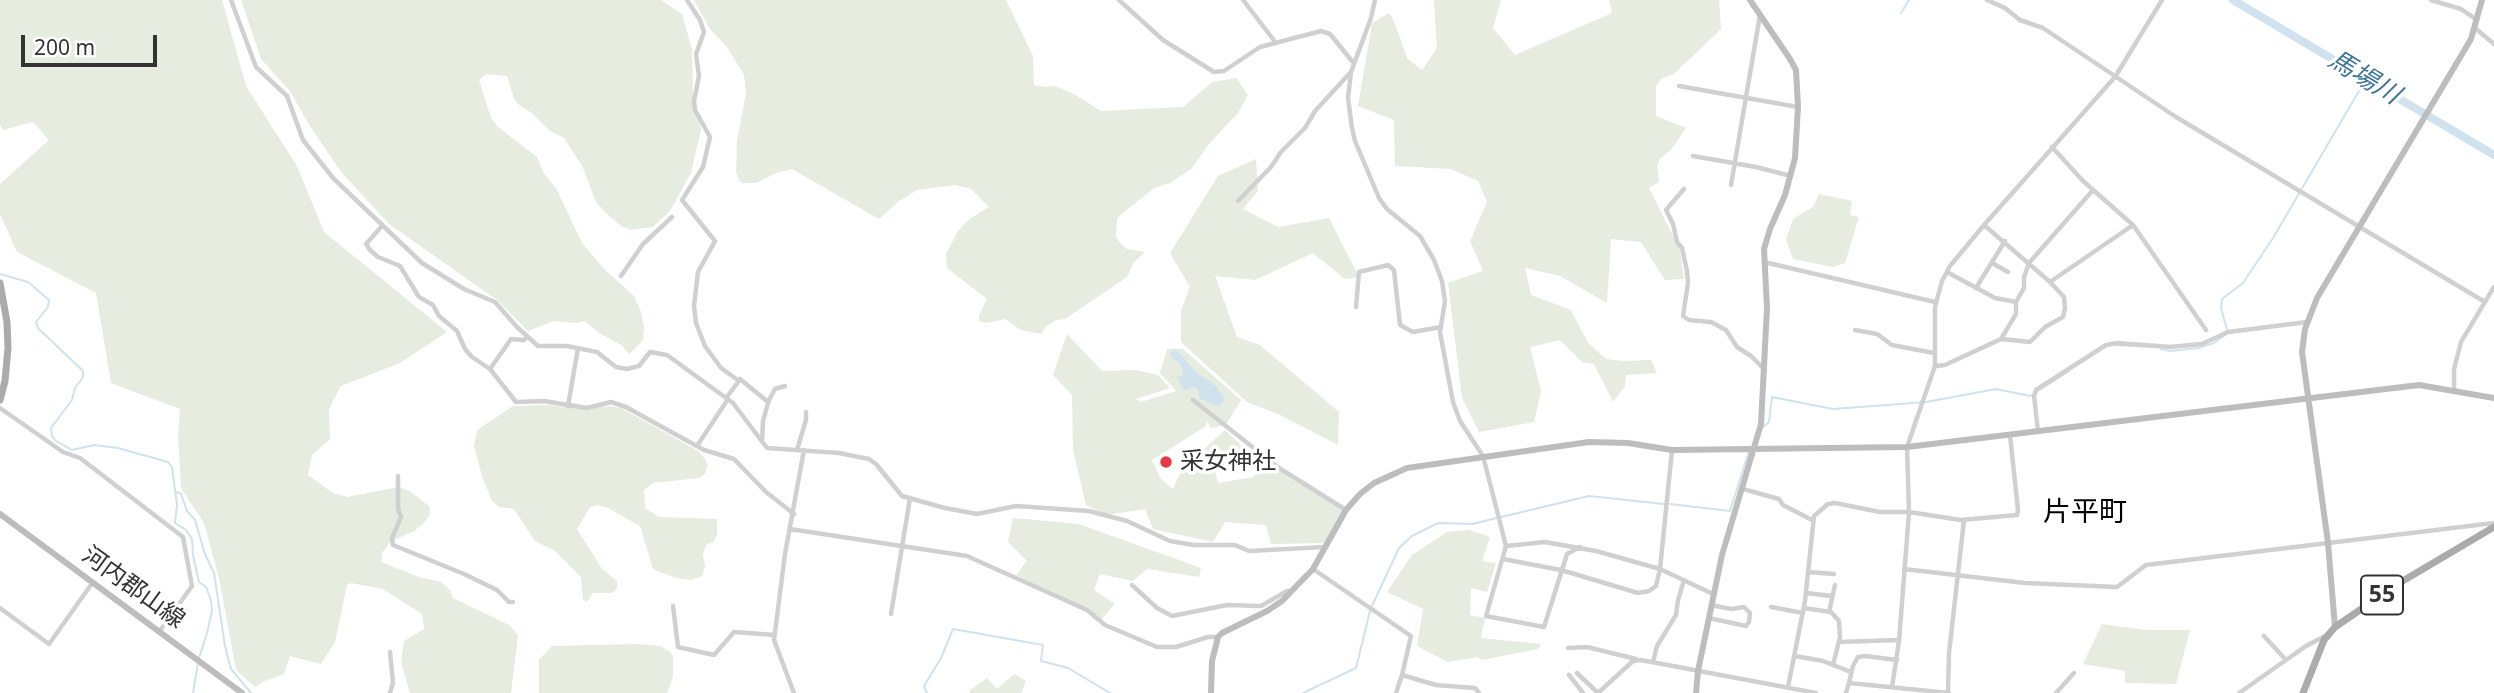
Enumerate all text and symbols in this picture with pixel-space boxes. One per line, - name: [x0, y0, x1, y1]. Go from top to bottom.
- scale bar: [24, 21, 161, 65]
- text: 200 m: [34, 33, 95, 61]
- water label: 馬場川: [2323, 45, 2405, 111]
- place label: 采女神社: [1180, 448, 1276, 476]
- marker: 采女神社: [1158, 454, 1174, 470]
- district label: 片平町: [2043, 496, 2127, 530]
- street label: 河内郡山線: [76, 541, 190, 635]
- road number: 55: [2361, 576, 2403, 614]

